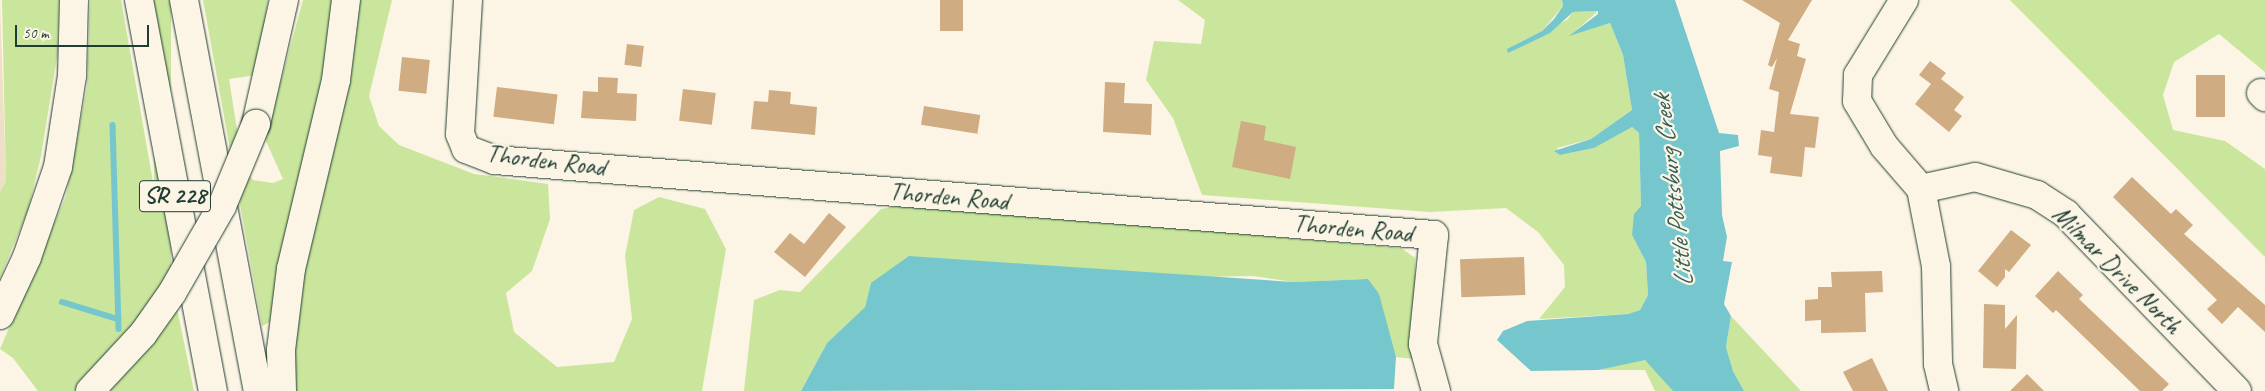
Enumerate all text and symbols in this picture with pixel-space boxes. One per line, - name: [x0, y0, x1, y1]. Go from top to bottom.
- scale bar: [18, 15, 151, 47]
- text: 50 m: [23, 24, 49, 43]
- water label: Little Pottsburg Creek: [1646, 93, 1700, 289]
- street label: Thorden Road: [485, 139, 607, 183]
- road number: SR 228: [139, 175, 211, 218]
- street label: Thorden Road: [889, 177, 1009, 217]
- street label: Milmar Drive North: [2046, 199, 2188, 341]
- street label: Thorden Road: [1293, 209, 1413, 249]

